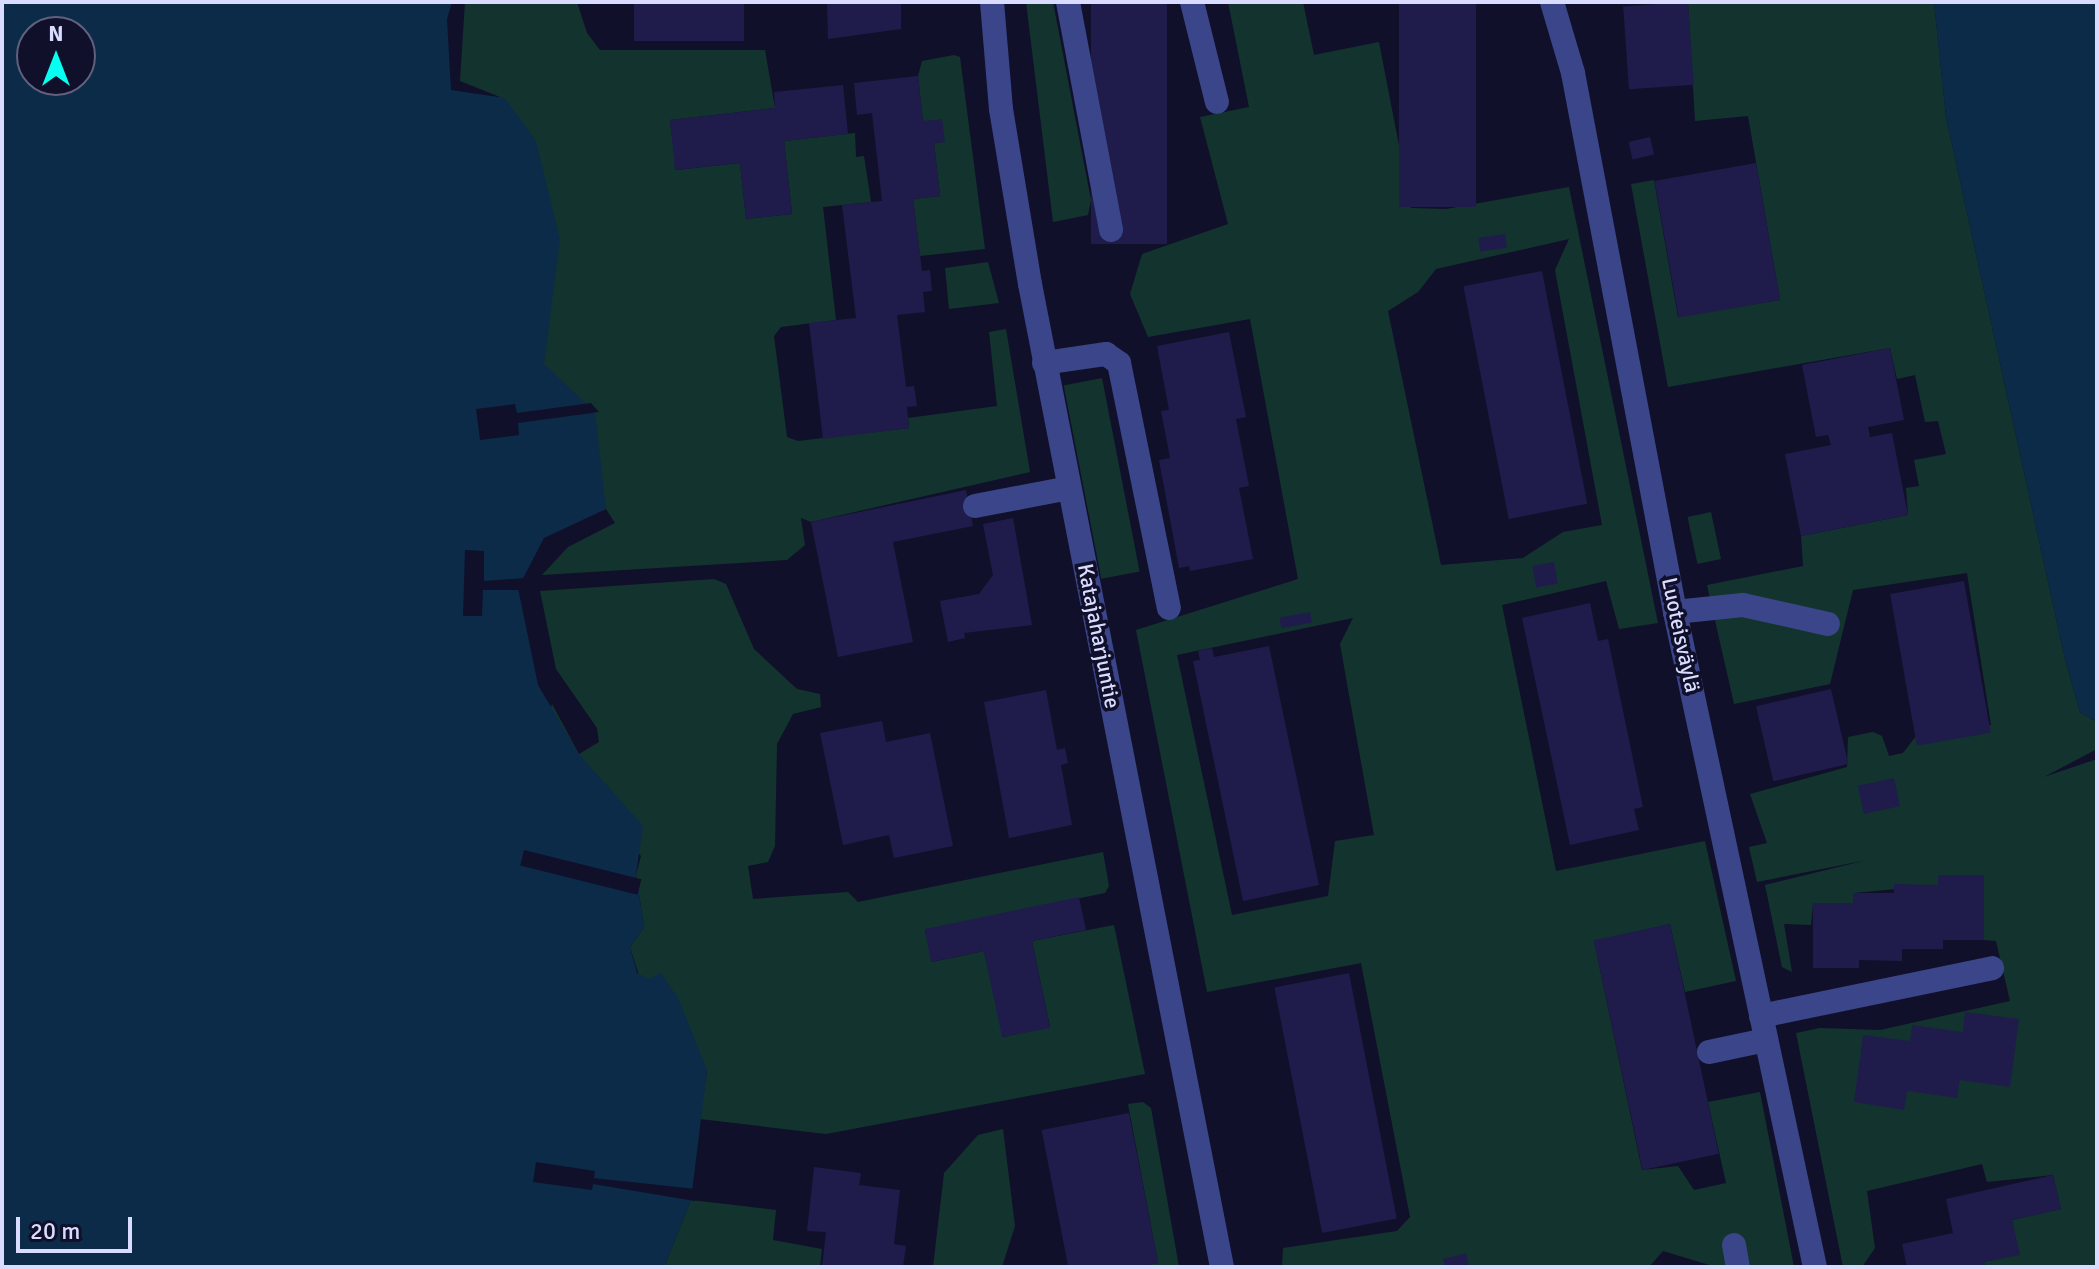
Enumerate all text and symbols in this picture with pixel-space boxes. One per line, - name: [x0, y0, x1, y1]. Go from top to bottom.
- north arrow: [16, 16, 96, 96]
- text: N: [48, 20, 64, 47]
- street label: Katajaharjuntie: [1072, 561, 1126, 711]
- street label: Luoteisväylä: [1656, 575, 1706, 695]
- scale bar: [20, 1201, 136, 1251]
- text: 20 m: [30, 1216, 80, 1246]

